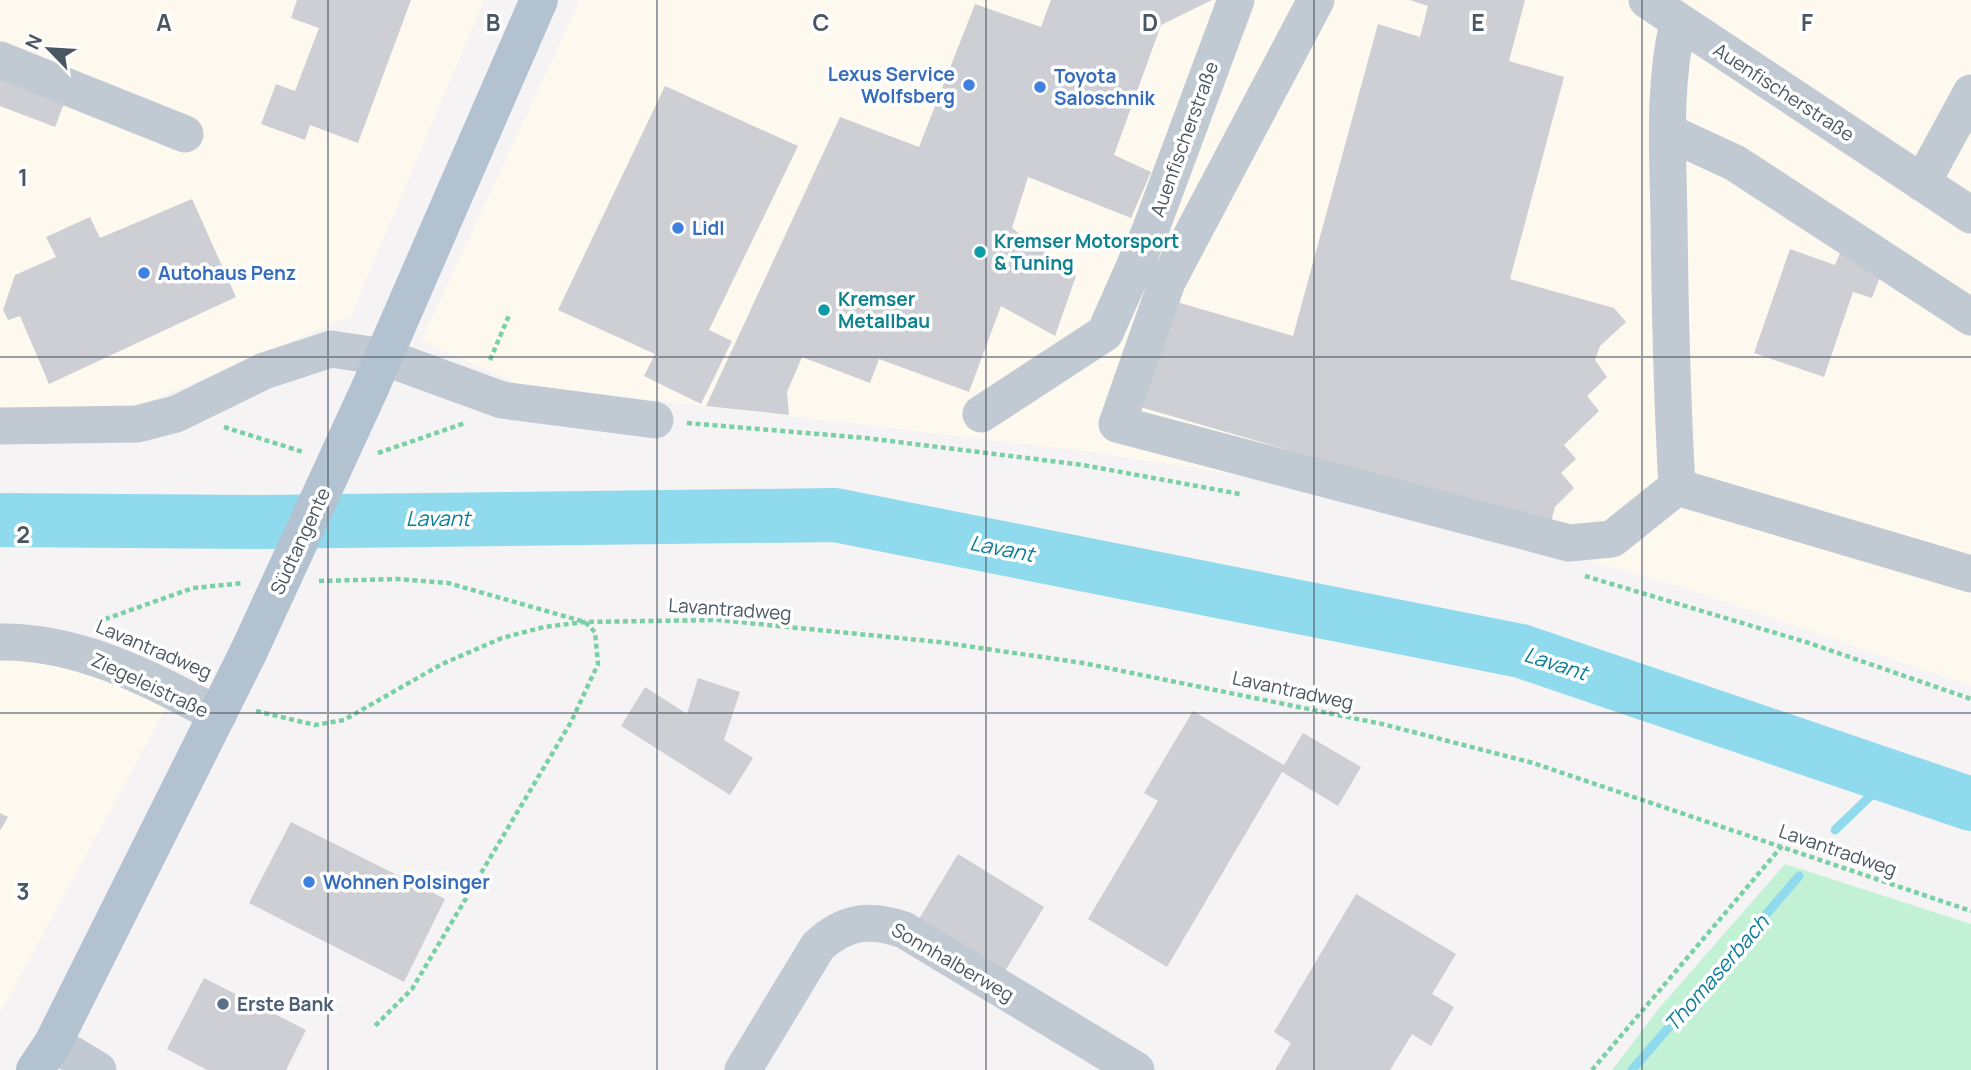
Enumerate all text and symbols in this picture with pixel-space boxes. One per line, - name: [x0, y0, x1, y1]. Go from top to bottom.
- text: A: [156, 6, 172, 38]
- text: B: [486, 6, 500, 38]
- text: C: [813, 6, 830, 38]
- text: D: [1142, 6, 1158, 38]
- text: E: [1471, 6, 1485, 38]
- text: F: [1801, 6, 1813, 38]
- north arrow: [14, 14, 84, 84]
- text: N: [19, 30, 48, 53]
- street label: Auenfischerstraße: [1708, 37, 1860, 147]
- street label: Auenfischerstraße: [1144, 58, 1224, 220]
- place label: Lexus Service Wolfsberg: [828, 61, 955, 109]
- place label: Toyota Saloschnik: [1054, 63, 1156, 111]
- marker: Lexus Service Wolfsberg: [961, 77, 977, 93]
- marker: Toyota Saloschnik: [1032, 79, 1048, 95]
- text: 1: [18, 161, 28, 193]
- place label: Lidl: [692, 215, 725, 241]
- marker: Lidl: [670, 220, 686, 236]
- place label: Kremser Motorsport & Tuning: [994, 228, 1179, 276]
- marker: Kremser Motorsport & Tuning: [972, 244, 988, 260]
- place label: Autohaus Penz: [158, 260, 296, 286]
- marker: Autohaus Penz: [136, 265, 152, 281]
- place label: Kremser Metallbau: [838, 286, 930, 334]
- marker: Kremser Metallbau: [816, 302, 832, 318]
- street label: Südtangente: [264, 483, 336, 599]
- water label: Lavant: [406, 504, 473, 532]
- text: 2: [16, 518, 30, 550]
- water label: Lavant: [968, 528, 1039, 568]
- street label: Lavantradweg: [668, 592, 792, 626]
- street label: Lavantradweg: [92, 613, 216, 685]
- water label: Lavant: [1521, 640, 1593, 687]
- street label: Ziegeleistraße: [87, 646, 213, 724]
- street label: Lavantradweg: [1230, 664, 1356, 716]
- street label: Lavantradweg: [1776, 818, 1900, 882]
- place label: Wohnen Polsinger: [323, 869, 490, 895]
- marker: Wohnen Polsinger: [301, 874, 317, 890]
- text: 3: [16, 875, 30, 907]
- water label: Thomaserbach: [1658, 908, 1775, 1037]
- street label: Sonnhalberweg: [887, 916, 1019, 1008]
- place label: Erste Bank: [237, 991, 334, 1017]
- marker: Erste Bank: [215, 996, 231, 1012]

